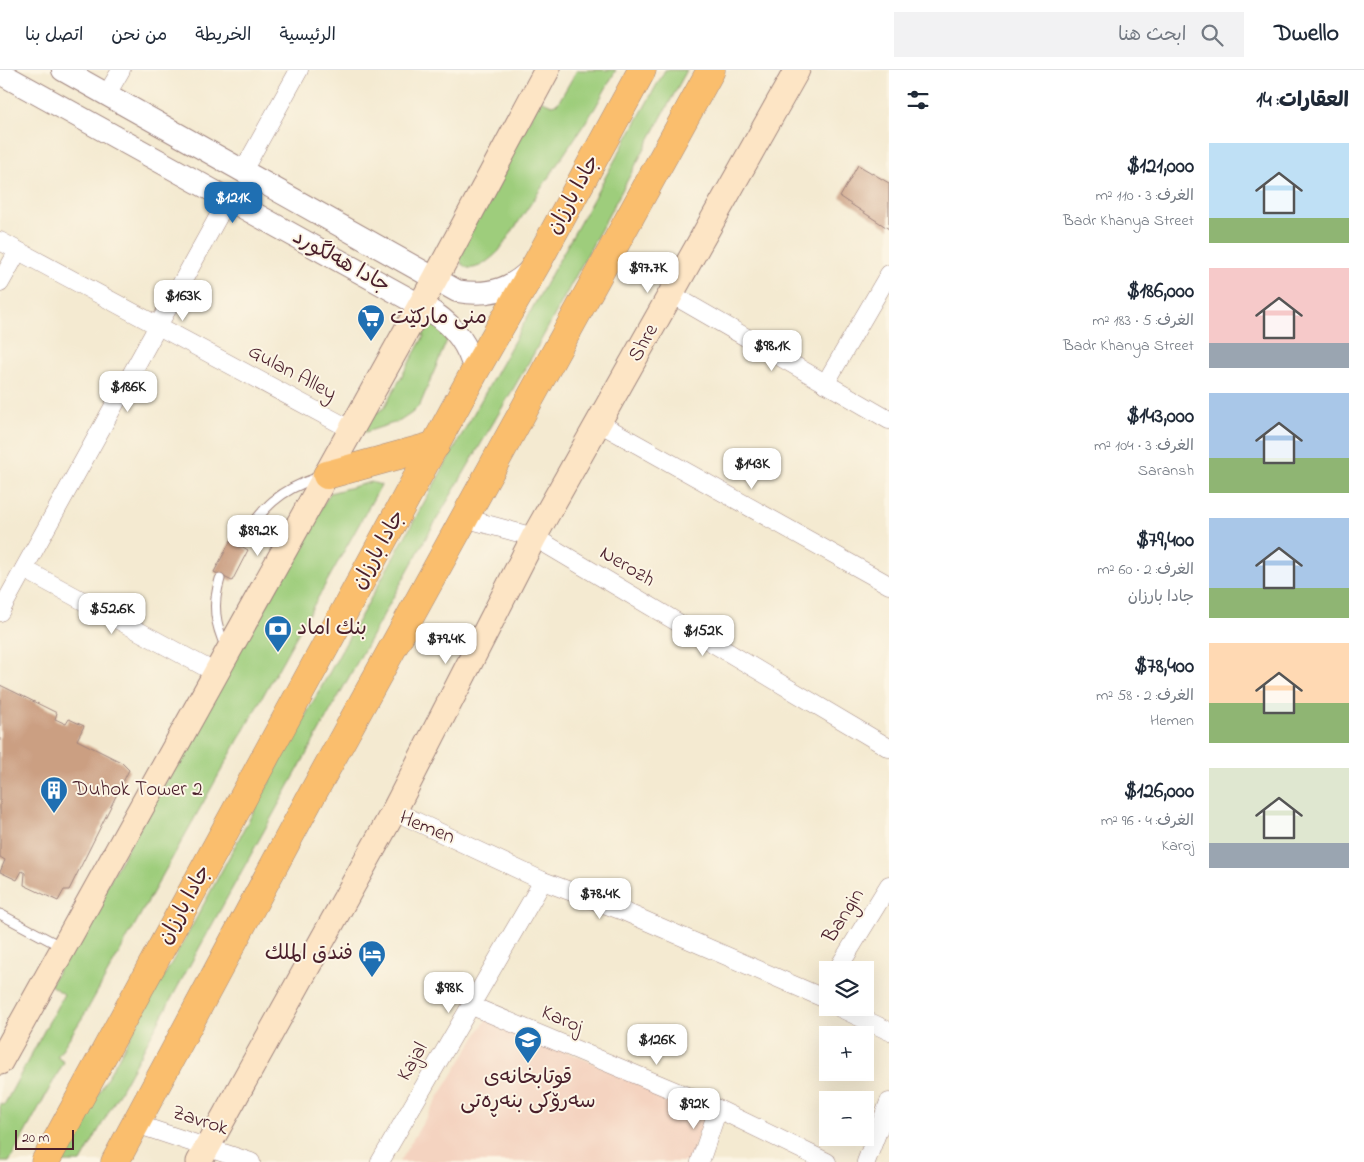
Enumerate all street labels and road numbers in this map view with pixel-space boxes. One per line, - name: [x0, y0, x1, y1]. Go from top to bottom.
- street label: جادا بارزان: [540, 150, 608, 240]
- street label: جادا هەلگورد: [287, 223, 395, 301]
- street label: Shre: [621, 318, 667, 367]
- street label: Gulan Alley: [241, 337, 342, 411]
- street label: جادا بارزان: [345, 505, 413, 595]
- street label: Nerozh: [594, 539, 660, 595]
- street label: Hemen: [395, 803, 459, 853]
- street label: جادا بارزان: [151, 860, 219, 950]
- street label: Bangin: [815, 883, 874, 951]
- street label: Karoj: [536, 998, 588, 1042]
- street label: Kajal: [390, 1037, 436, 1087]
- street label: Zavrok: [168, 1098, 233, 1144]

